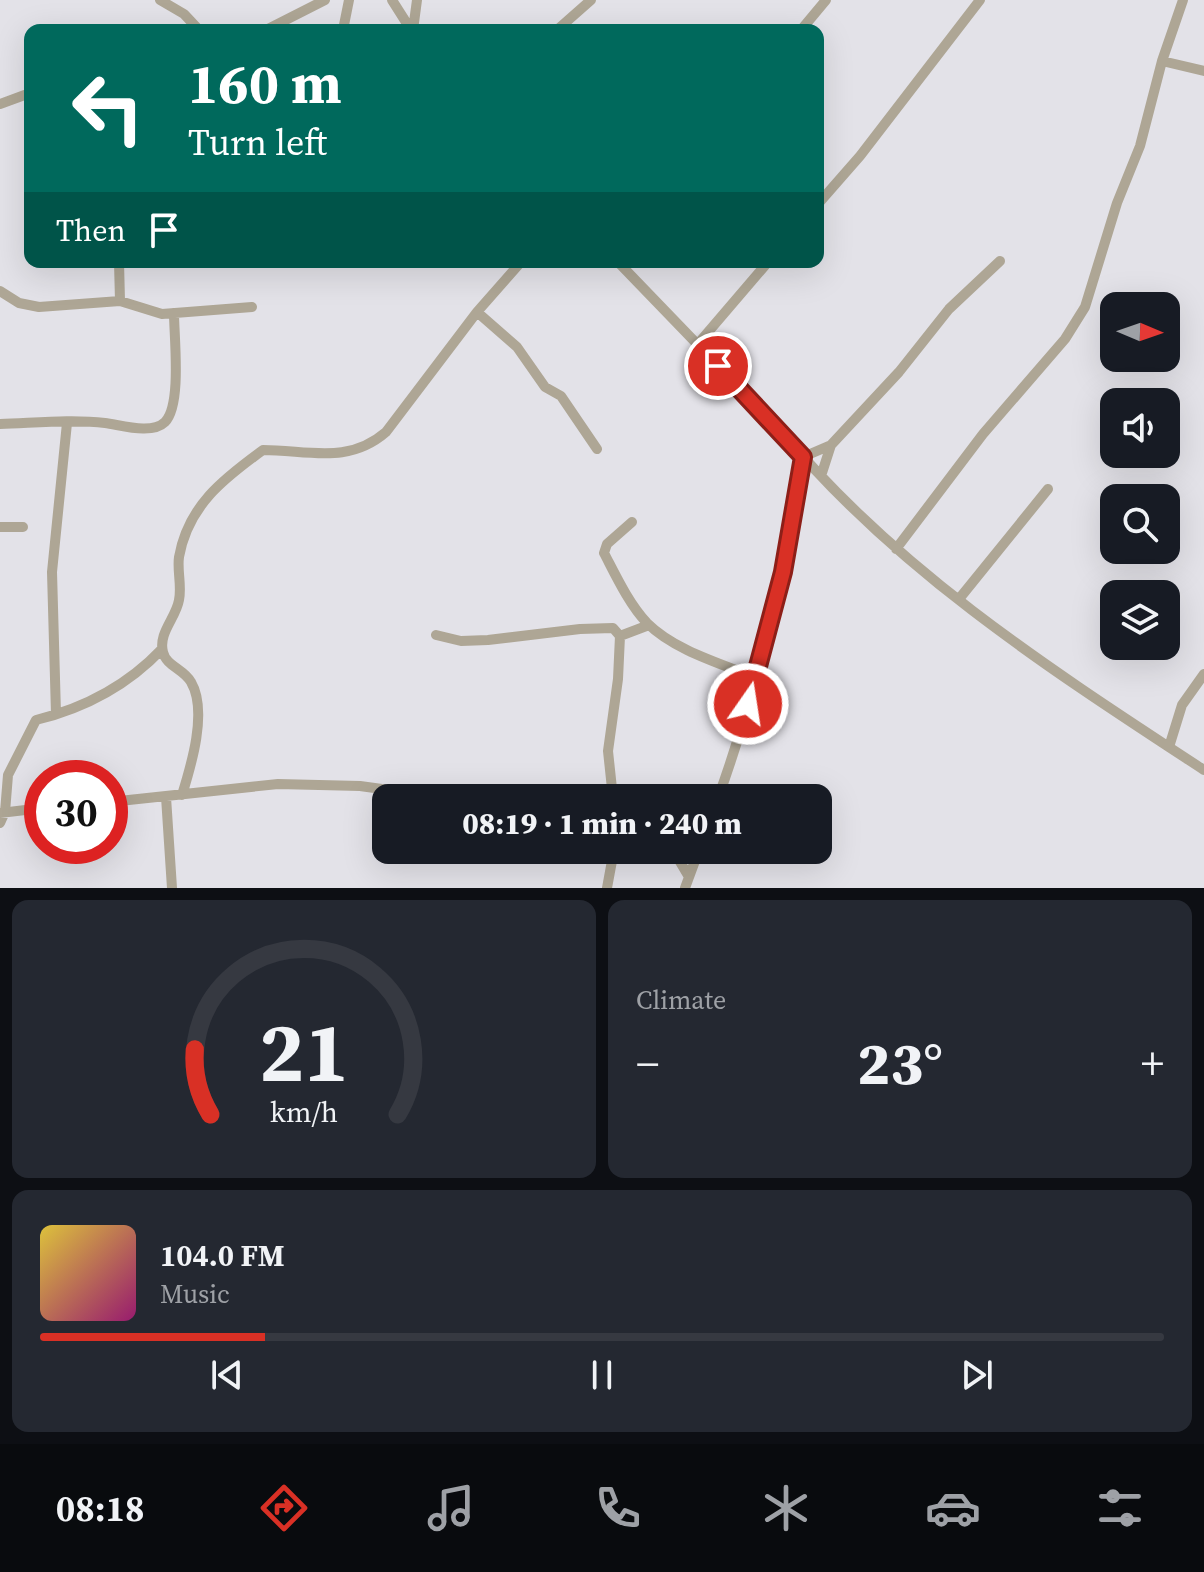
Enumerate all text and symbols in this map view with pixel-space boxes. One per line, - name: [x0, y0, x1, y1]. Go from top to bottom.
- text: 160 m: [188, 45, 342, 122]
- icon: left: [56, 56, 160, 160]
- text: Turn left: [188, 118, 327, 167]
- icon: arrive: [142, 208, 186, 252]
- text: Then: [56, 210, 126, 251]
- north arrow: [1100, 292, 1180, 372]
- map controls: [1100, 292, 1180, 660]
- pin: [684, 332, 752, 400]
- icon: arrive: [696, 344, 740, 388]
- button: sound: [1100, 388, 1180, 468]
- button: search: [1100, 484, 1180, 564]
- button: layers: [1100, 580, 1180, 660]
- position arrow: [706, 662, 790, 746]
- speed limit sign: 30: [24, 760, 128, 864]
- text: 08:19 · 1 min · 240 m: [462, 803, 742, 844]
- text: Climate: [636, 982, 726, 1018]
- text: 21: [259, 995, 349, 1109]
- text: 23°: [857, 1022, 943, 1104]
- text: −: [636, 1033, 659, 1094]
- text: +: [1141, 1033, 1164, 1094]
- text: km/h: [270, 1092, 338, 1132]
- text: 104.0 FM: [160, 1235, 285, 1276]
- text: Music: [160, 1276, 230, 1312]
- icon: previous: [205, 1353, 249, 1397]
- icon: pause: [580, 1353, 624, 1397]
- icon: next: [955, 1353, 999, 1397]
- icon: directions: [256, 1480, 312, 1536]
- icon: music: [423, 1480, 479, 1536]
- icon: phone: [590, 1480, 646, 1536]
- icon: climate: [758, 1480, 814, 1536]
- icon: car: [925, 1480, 981, 1536]
- icon: filters: [1092, 1480, 1148, 1536]
- text: 08:18: [56, 1484, 145, 1533]

